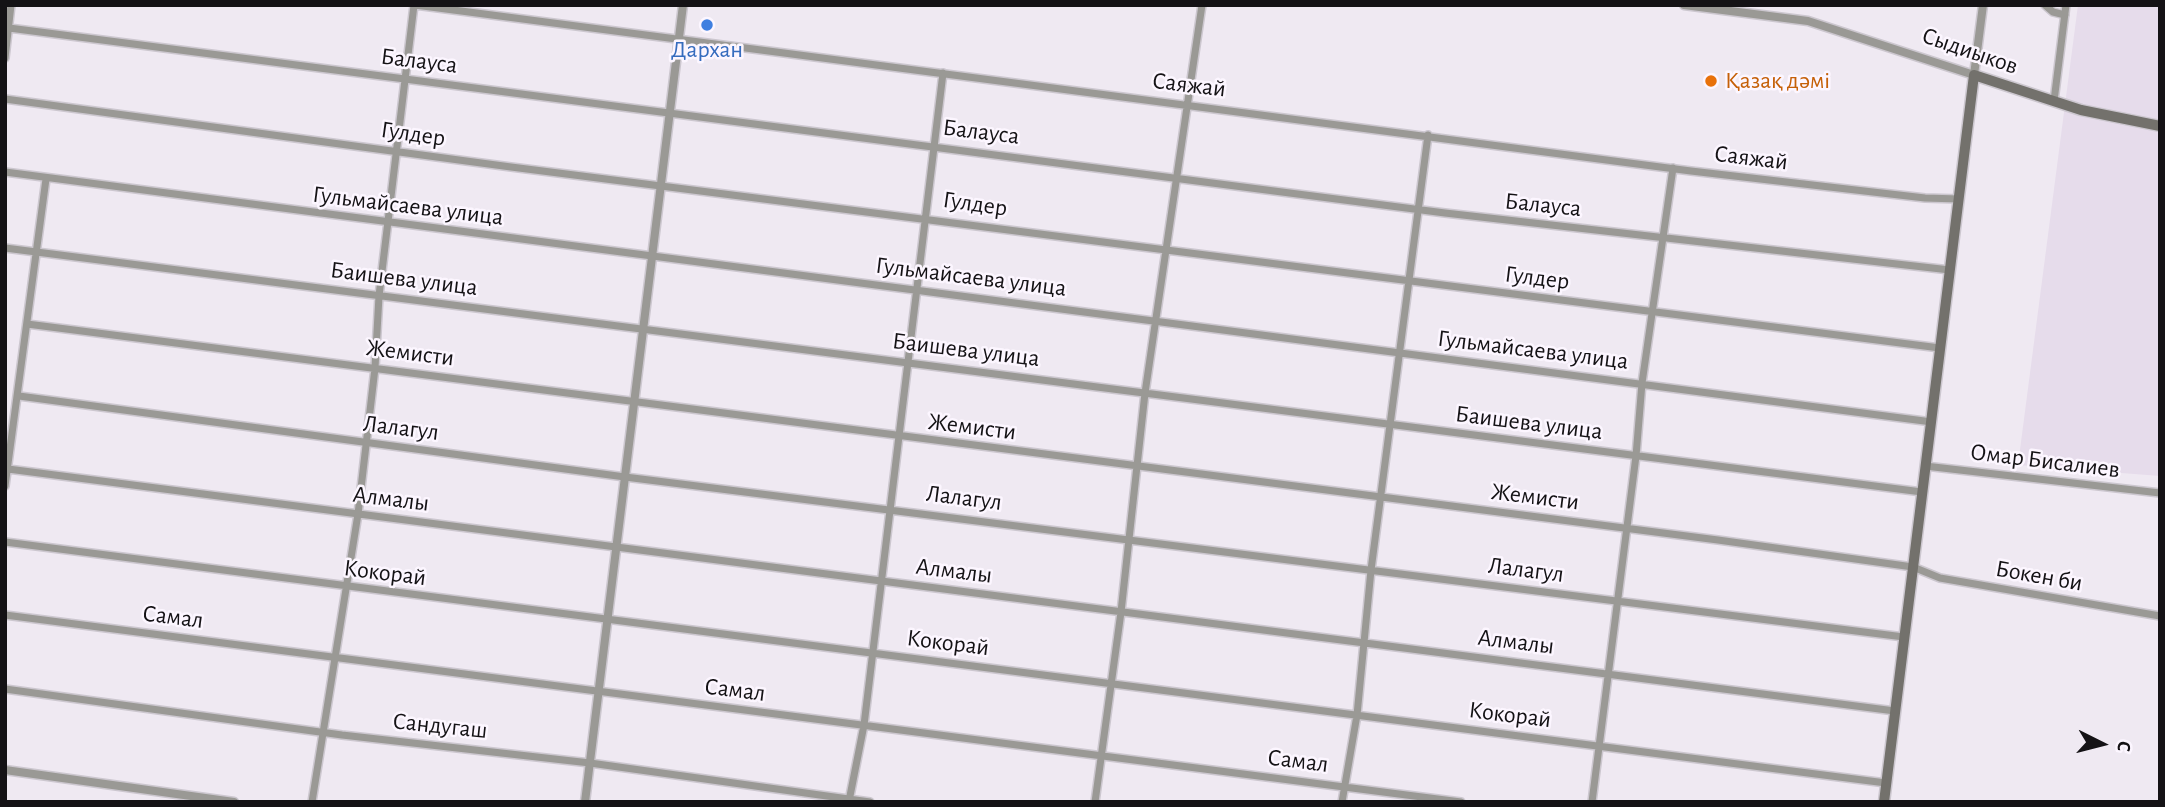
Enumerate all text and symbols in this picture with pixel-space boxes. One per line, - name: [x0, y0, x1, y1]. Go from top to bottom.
- marker: Дархан: [699, 17, 715, 33]
- street label: Сыдиыков: [1918, 21, 2022, 81]
- place label: Дархан: [671, 36, 743, 64]
- street label: Балауса: [379, 42, 459, 80]
- street label: Саяжай: [1151, 66, 1227, 104]
- place label: Қазақ дәмі: [1725, 67, 1830, 95]
- marker: Қазақ дәмі: [1703, 73, 1719, 89]
- street label: Балауса: [941, 113, 1021, 151]
- street label: Гулдер: [379, 115, 447, 153]
- street label: Саяжай: [1713, 139, 1789, 177]
- street label: Гульмайсаева улица: [311, 180, 505, 232]
- street label: Гулдер: [941, 185, 1009, 223]
- street label: Балауса: [1503, 187, 1583, 223]
- street label: Гульмайсаева улица: [874, 251, 1068, 303]
- street label: Баишева улица: [329, 256, 479, 302]
- street label: Гулдер: [1503, 260, 1571, 296]
- street label: Гульмайсаева улица: [1436, 324, 1630, 376]
- street label: Баишева улица: [891, 327, 1041, 373]
- street label: Жемисти: [364, 333, 456, 373]
- street label: Баишева улица: [1454, 400, 1604, 446]
- street label: Жемисти: [926, 407, 1018, 447]
- street label: Лалагул: [362, 409, 440, 447]
- street label: Омар Бисалиев: [1969, 438, 2121, 484]
- street label: Жемисти: [1489, 477, 1581, 517]
- street label: Лалагул: [925, 479, 1003, 517]
- street label: Алмалы: [351, 480, 431, 518]
- street label: Лалагул: [1487, 551, 1565, 589]
- street label: Алмалы: [914, 552, 994, 590]
- street label: Кокорай: [342, 554, 428, 592]
- street label: Бокен би: [1993, 554, 2085, 598]
- street label: Самал: [141, 599, 205, 635]
- street label: Алмалы: [1476, 623, 1556, 661]
- street label: Кокорай: [905, 624, 991, 662]
- street label: Самал: [703, 672, 767, 708]
- street label: Кокорай: [1467, 696, 1553, 734]
- street label: Сандугаш: [391, 707, 489, 745]
- north arrow: [2067, 709, 2137, 779]
- text: С: [2113, 740, 2133, 752]
- street label: Самал: [1266, 743, 1330, 779]

